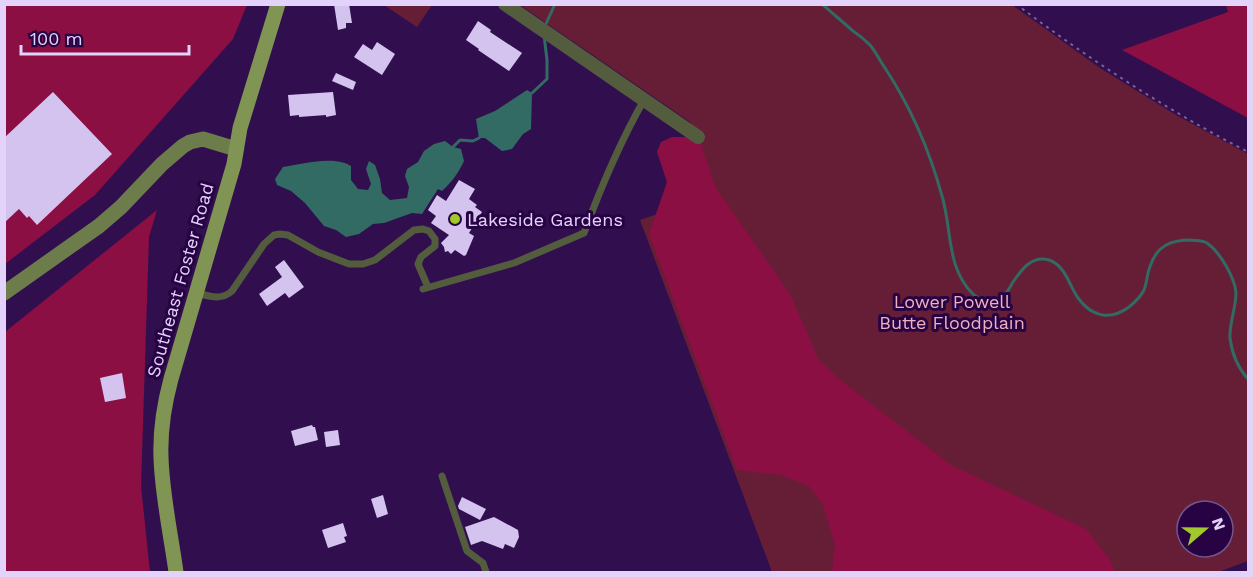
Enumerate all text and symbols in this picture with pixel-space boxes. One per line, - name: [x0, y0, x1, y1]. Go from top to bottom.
- scale bar: [21, 18, 189, 56]
- text: 100 m: [30, 28, 83, 49]
- street label: Southeast Foster Road: [142, 180, 218, 380]
- place label: Lakeside Gardens: [467, 209, 623, 230]
- marker: Lakeside Gardens: [448, 212, 462, 226]
- park label: Lower Powell Butte Floodplain: [879, 291, 1025, 333]
- north arrow: [1175, 499, 1235, 559]
- text: N: [1208, 515, 1230, 533]

